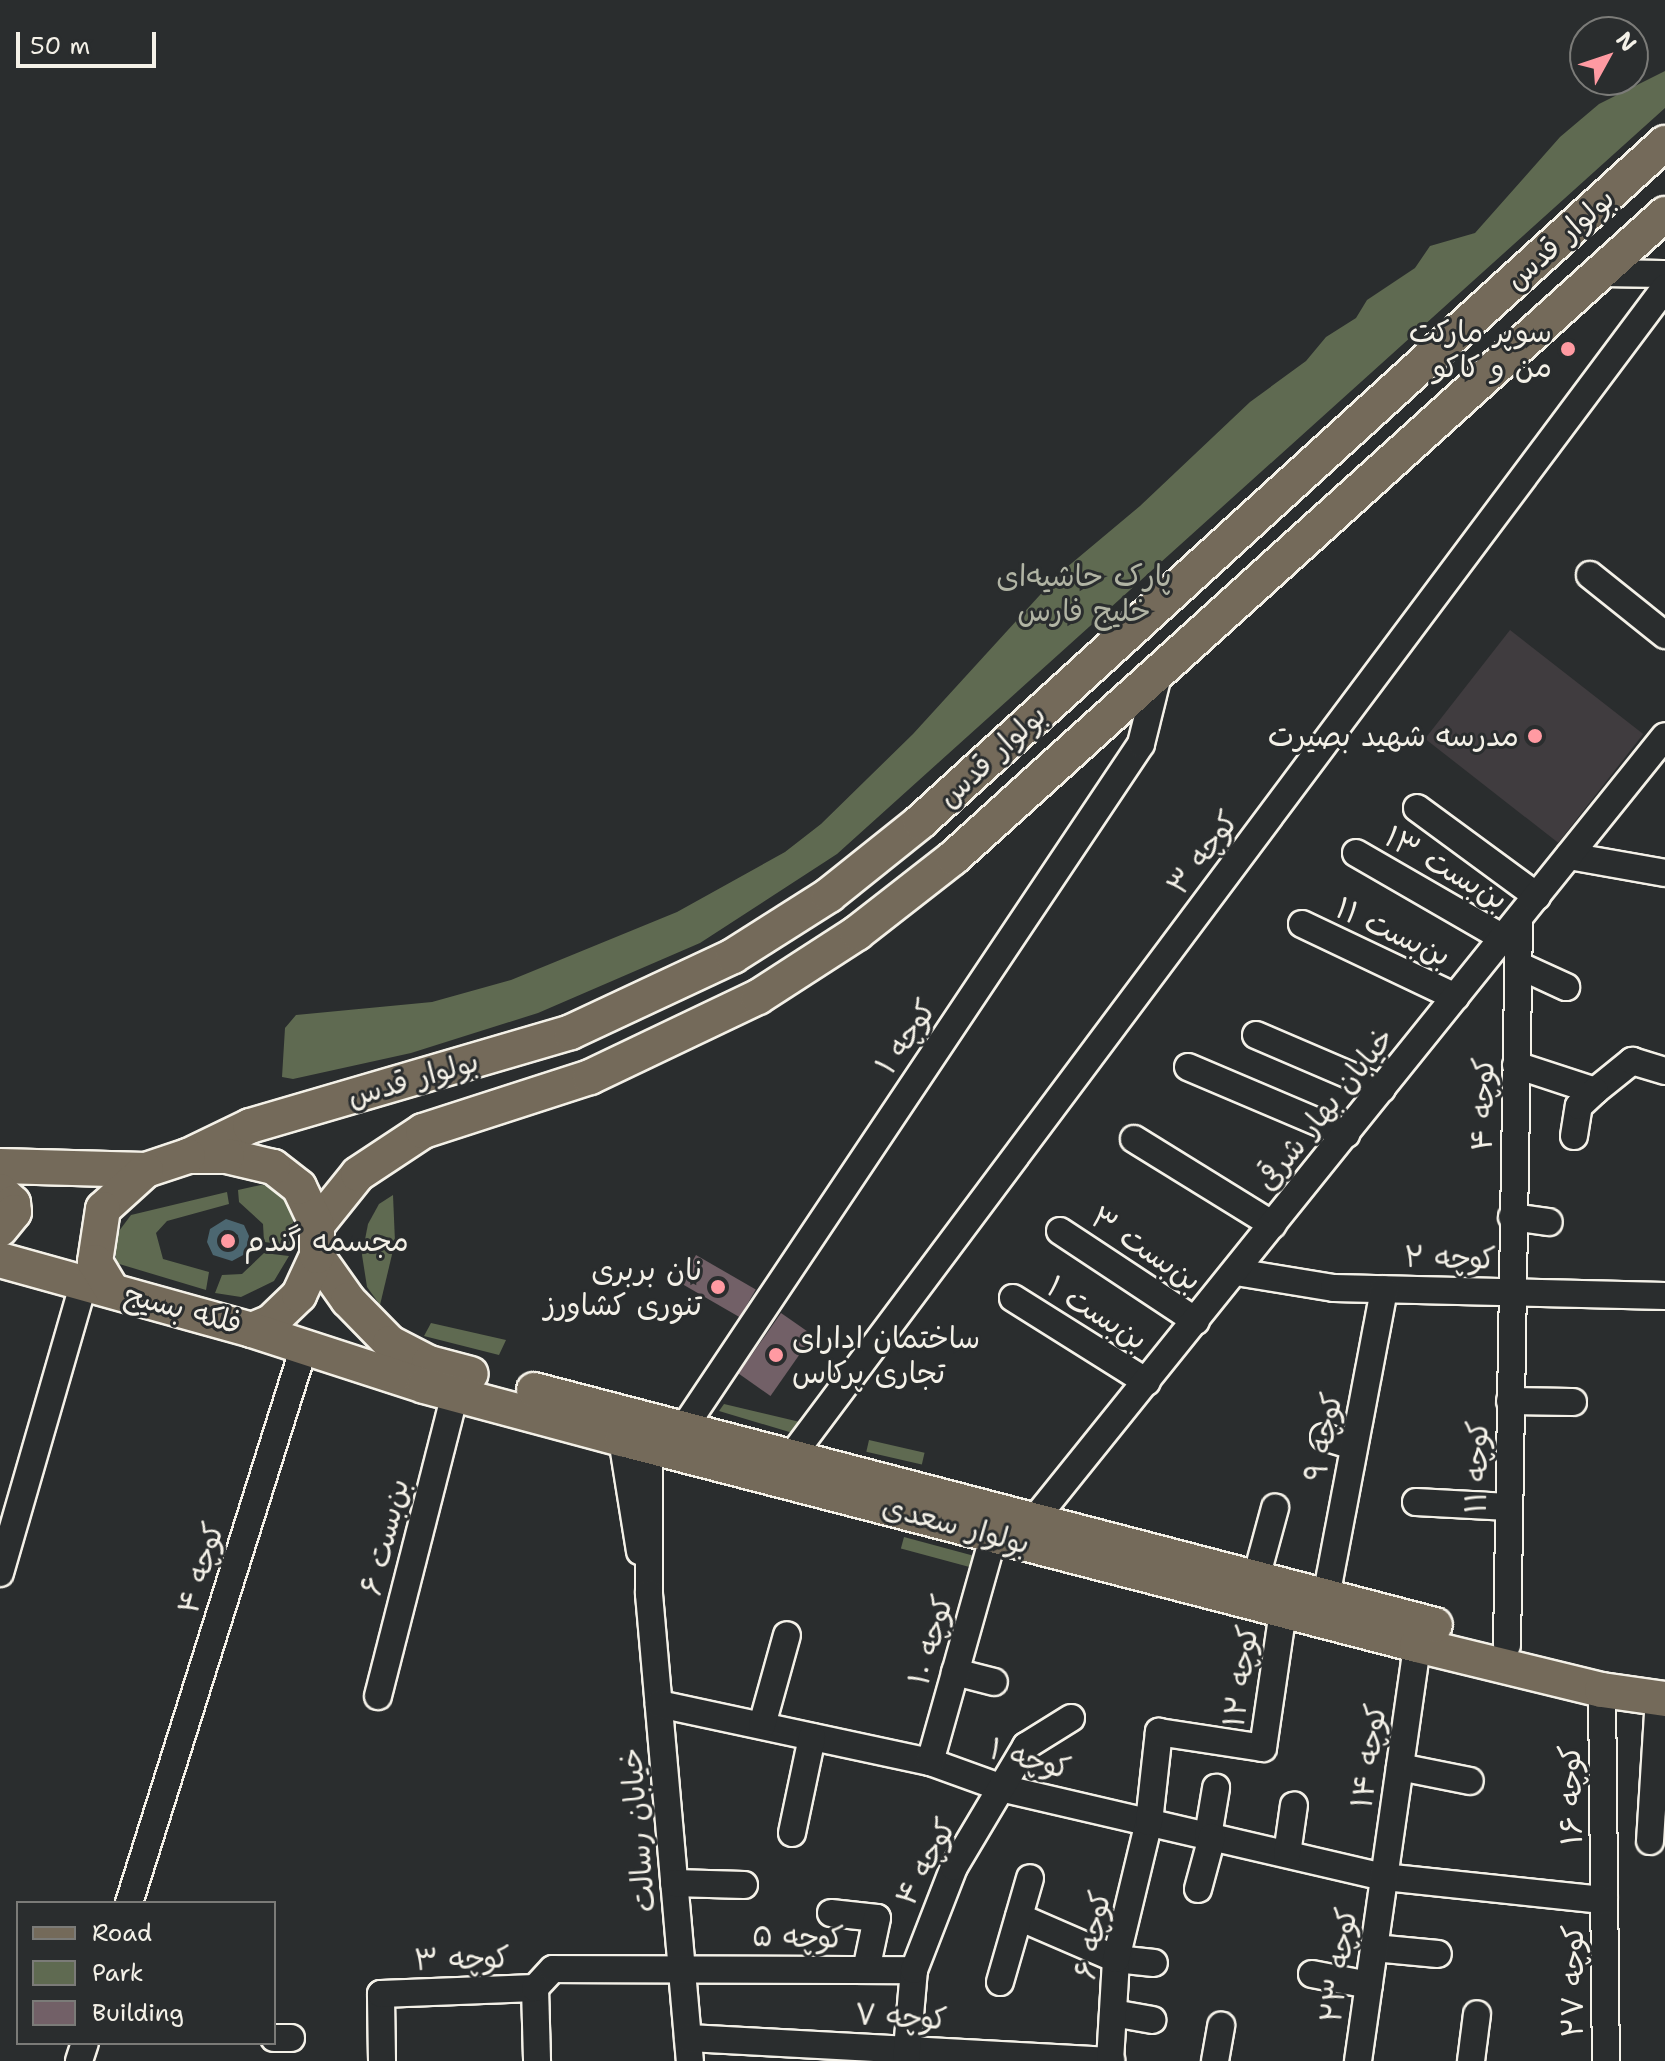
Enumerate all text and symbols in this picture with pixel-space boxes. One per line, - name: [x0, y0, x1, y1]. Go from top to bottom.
- scale bar: [20, 16, 160, 66]
- north arrow: [1569, 16, 1649, 96]
- text: N: [1610, 26, 1643, 58]
- text: 50 m: [30, 30, 90, 62]
- street label: بولوار قدس: [1498, 181, 1622, 297]
- place label: سوپر مارکت من و کاکو: [1409, 314, 1552, 384]
- marker: سوپر مارکت من و کاکو: [1559, 340, 1577, 358]
- park label: پارک حاشیه‌ای خلیج فارس: [996, 558, 1172, 628]
- street label: بولوار قدس: [931, 697, 1053, 815]
- place label: مدرسه شهید بصیرت: [1268, 718, 1519, 754]
- marker: مدرسه شهید بصیرت: [1526, 727, 1544, 745]
- street label: کوچه ۳: [1160, 804, 1246, 902]
- street label: بن‌بست ۱۳: [1378, 818, 1514, 918]
- street label: بن‌بست ۱۱: [1330, 890, 1456, 974]
- street label: کوچه ۱: [868, 993, 944, 1081]
- street label: خیابان بهار شرقی: [1248, 1020, 1402, 1198]
- street label: بولوار قدس: [343, 1043, 483, 1115]
- street label: کوچه ۴: [1464, 1057, 1502, 1151]
- street label: بن‌بست ۳: [1084, 1199, 1208, 1299]
- place label: مجسمه گندم: [244, 1223, 409, 1259]
- marker: مجسمه گندم: [219, 1232, 237, 1250]
- street label: کوچه ۲: [1404, 1239, 1496, 1277]
- place label: نان بربری تنوری کشاورز: [544, 1252, 702, 1322]
- street label: بن‌بست ۱: [1040, 1268, 1154, 1358]
- street label: فلکه بسیج: [120, 1276, 246, 1342]
- marker: نان بربری تنوری کشاورز: [709, 1278, 727, 1296]
- place label: ساختمان ادارای تجاری پرکاس: [792, 1320, 980, 1390]
- marker: ساختمان ادارای تجاری پرکاس: [767, 1346, 785, 1364]
- street label: کوچه ۹: [1298, 1389, 1350, 1485]
- street label: کوچه ۱۱: [1458, 1420, 1496, 1514]
- street label: بن‌بست ۶: [353, 1475, 417, 1599]
- street label: بولوار سعدی: [878, 1488, 1034, 1562]
- street label: کوچه ۴: [170, 1518, 232, 1618]
- street label: کوچه ۱۰: [901, 1591, 961, 1689]
- street label: کوچه ۱۲: [1216, 1623, 1266, 1729]
- street label: کوچه ۱۴: [1344, 1702, 1394, 1810]
- street label: کوچه ۱: [986, 1731, 1074, 1787]
- street label: کوچه ۱۶: [1552, 1744, 1590, 1846]
- street label: خیابان رسالت: [613, 1746, 663, 1914]
- street label: کوچه ۴: [888, 1812, 964, 1912]
- street label: کوچه ۶: [1067, 1888, 1119, 1982]
- legend: [16, 1901, 276, 2045]
- street label: کوچه ۲۳: [1313, 1905, 1365, 2025]
- text: Road: [92, 1917, 152, 1949]
- street label: کوچه ۵: [752, 1918, 844, 1956]
- street label: کوچه ۲۷: [1555, 1925, 1591, 2037]
- street label: کوچه ۳: [413, 1939, 511, 1979]
- text: Park: [92, 1957, 144, 1989]
- text: Building: [92, 1997, 184, 2029]
- street label: کوچه ۷: [854, 1997, 948, 2037]

